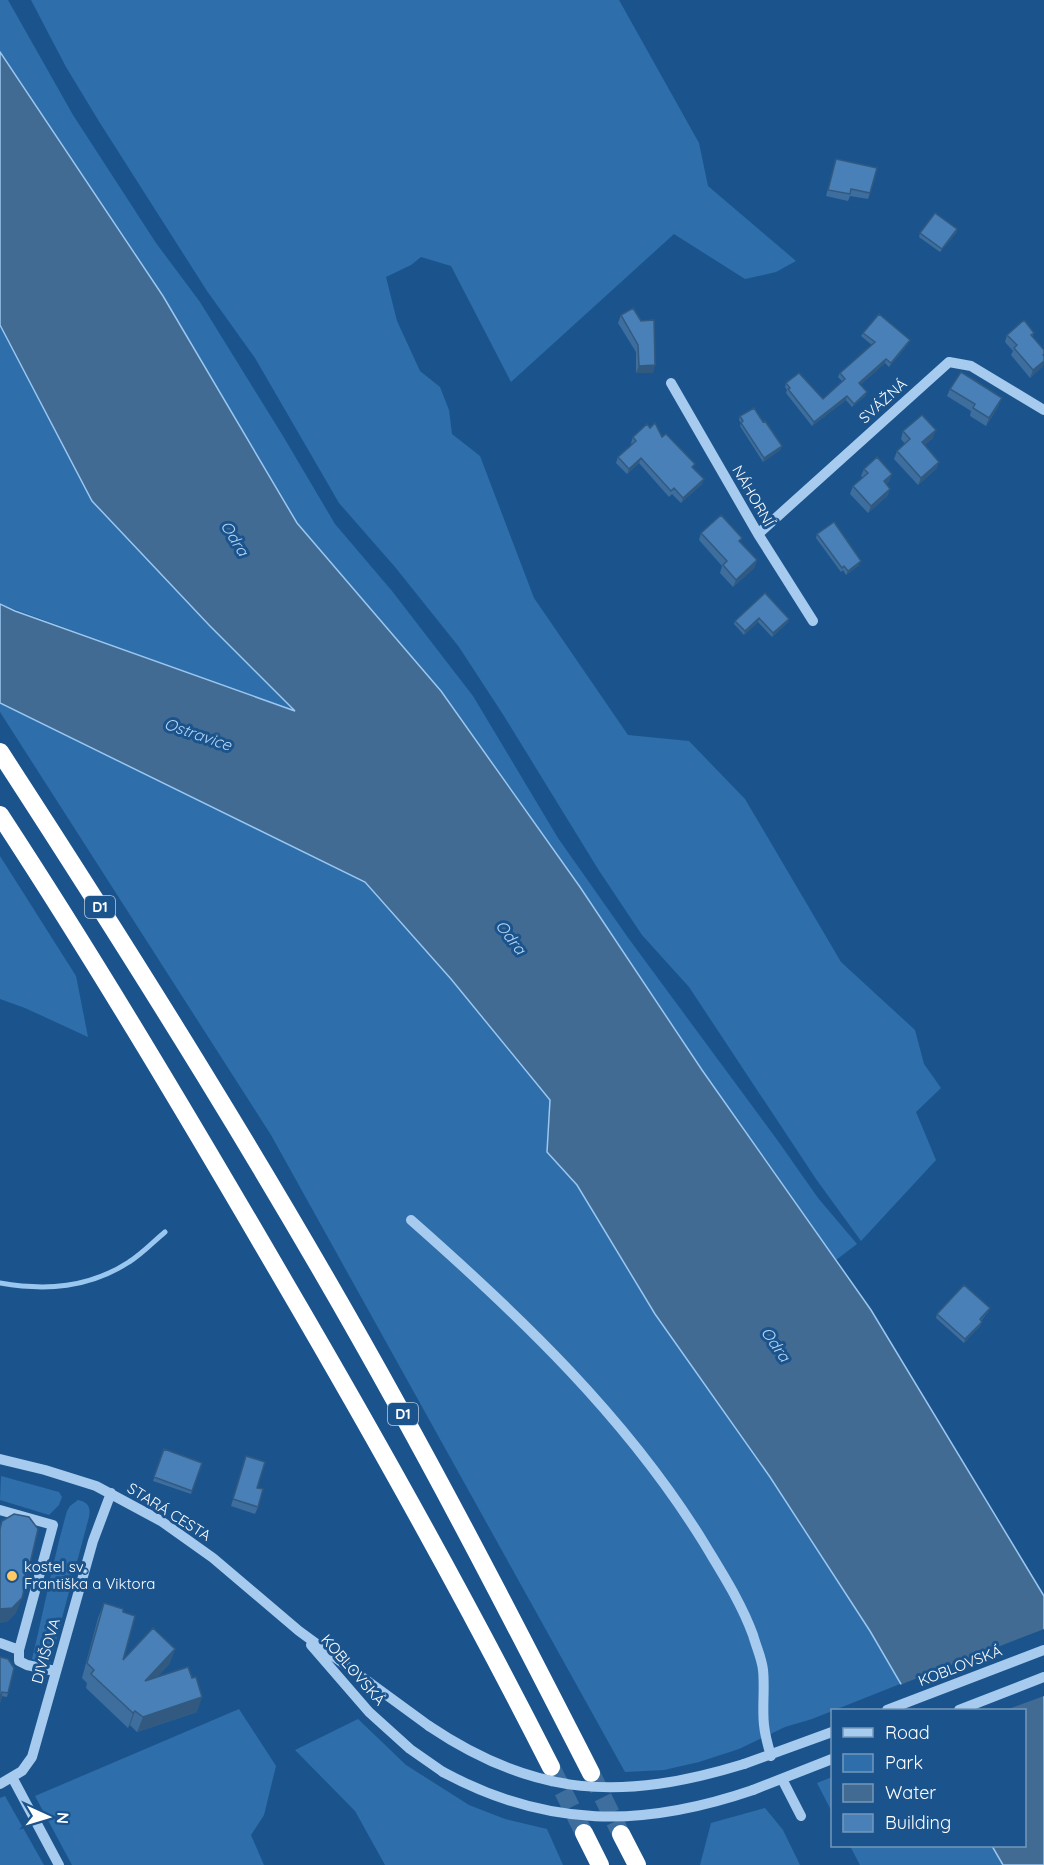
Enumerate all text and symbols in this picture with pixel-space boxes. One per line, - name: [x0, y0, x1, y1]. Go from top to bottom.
- street label: SVÁŽNÁ: [855, 374, 911, 427]
- street label: NÁHORNÍ: [728, 462, 779, 531]
- water label: Odra: [217, 517, 254, 560]
- water label: Ostravice: [162, 713, 235, 755]
- road number: D1: [85, 896, 115, 918]
- water label: Odra: [491, 916, 531, 959]
- water label: Odra: [757, 1323, 796, 1366]
- road number: D1: [388, 1403, 418, 1425]
- street label: STARÁ CESTA: [124, 1478, 215, 1545]
- place label: kostel sv. Františka a Viktora: [24, 1557, 155, 1593]
- marker: kostel sv. Františka a Viktora: [5, 1569, 19, 1583]
- street label: DIVIŠOVA: [27, 1616, 64, 1686]
- street label: KOBLOVSKÁ: [317, 1630, 390, 1709]
- street label: KOBLOVSKÁ: [915, 1641, 1005, 1690]
- legend: [831, 1709, 1026, 1847]
- text: Road: [885, 1721, 930, 1744]
- text: Park: [885, 1751, 923, 1774]
- text: Water: [885, 1781, 936, 1804]
- north arrow: [18, 1787, 78, 1847]
- text: N: [53, 1811, 73, 1825]
- text: Building: [885, 1811, 951, 1834]

